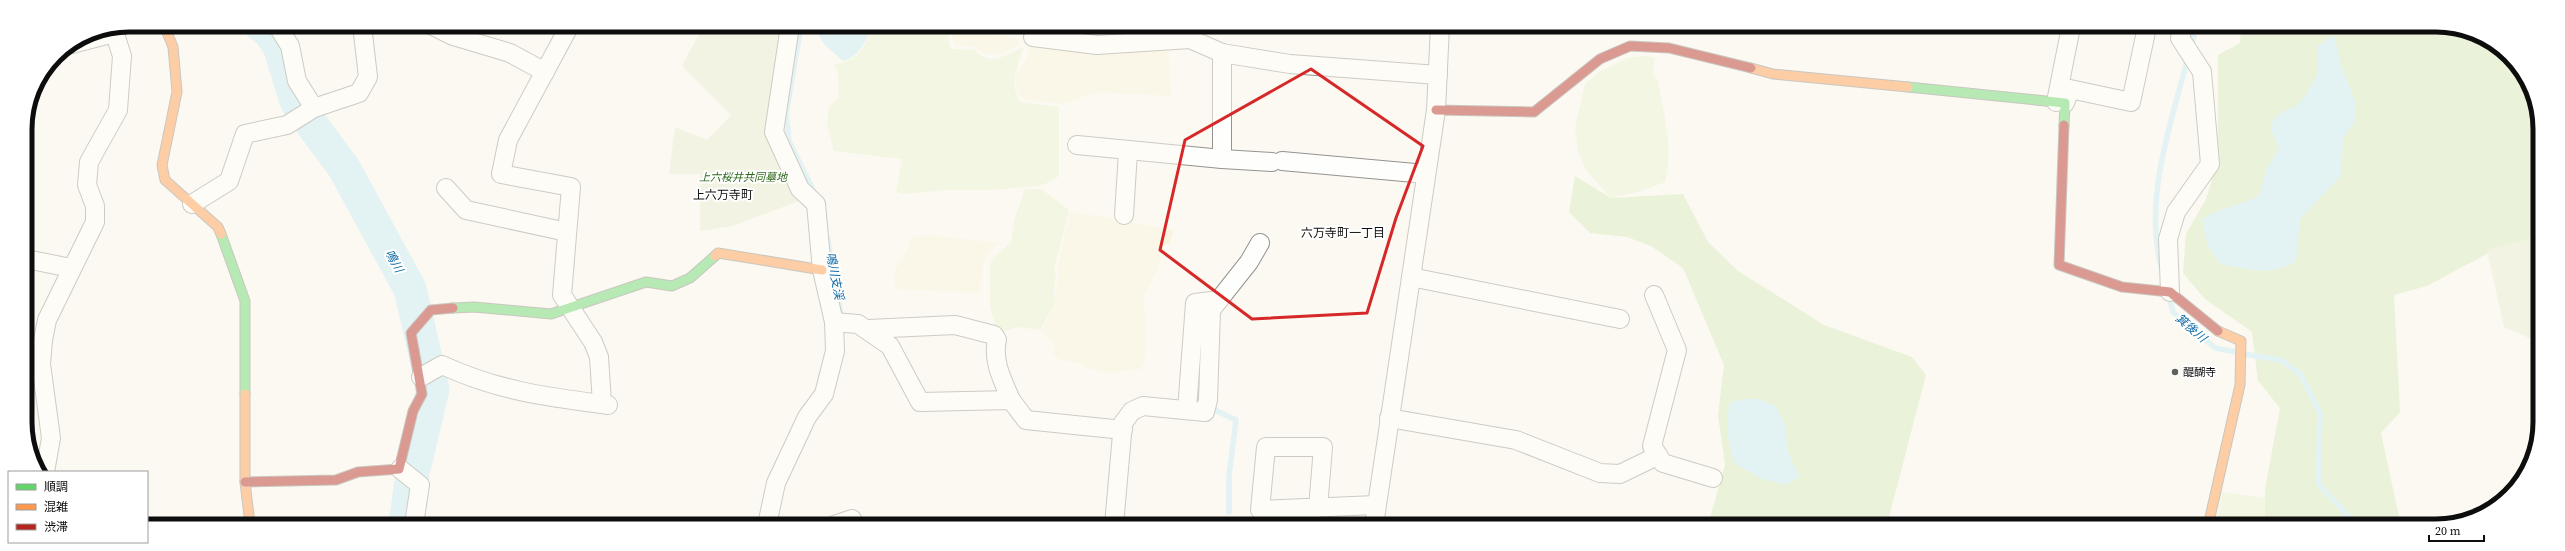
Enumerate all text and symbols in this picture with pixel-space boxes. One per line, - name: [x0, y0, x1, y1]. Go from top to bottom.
- park label: 上六桜井共同墓地: [699, 170, 788, 185]
- district label: 上六万寺町: [693, 187, 753, 203]
- district label: 六万寺町一丁目: [1301, 225, 1385, 241]
- water label: 鳴川: [381, 247, 408, 277]
- water label: 鳴川支渓: [823, 251, 848, 303]
- water label: 箕後川: [2172, 310, 2211, 347]
- place label: 醍醐寺: [2183, 365, 2216, 380]
- marker: 醍醐寺: [2170, 367, 2180, 377]
- legend: [8, 471, 148, 543]
- text: 順調: [44, 479, 68, 495]
- text: 混雑: [44, 499, 68, 515]
- scale bar: [2429, 517, 2484, 543]
- text: 渋滞: [44, 519, 68, 535]
- text: 20 m: [2435, 523, 2461, 539]

